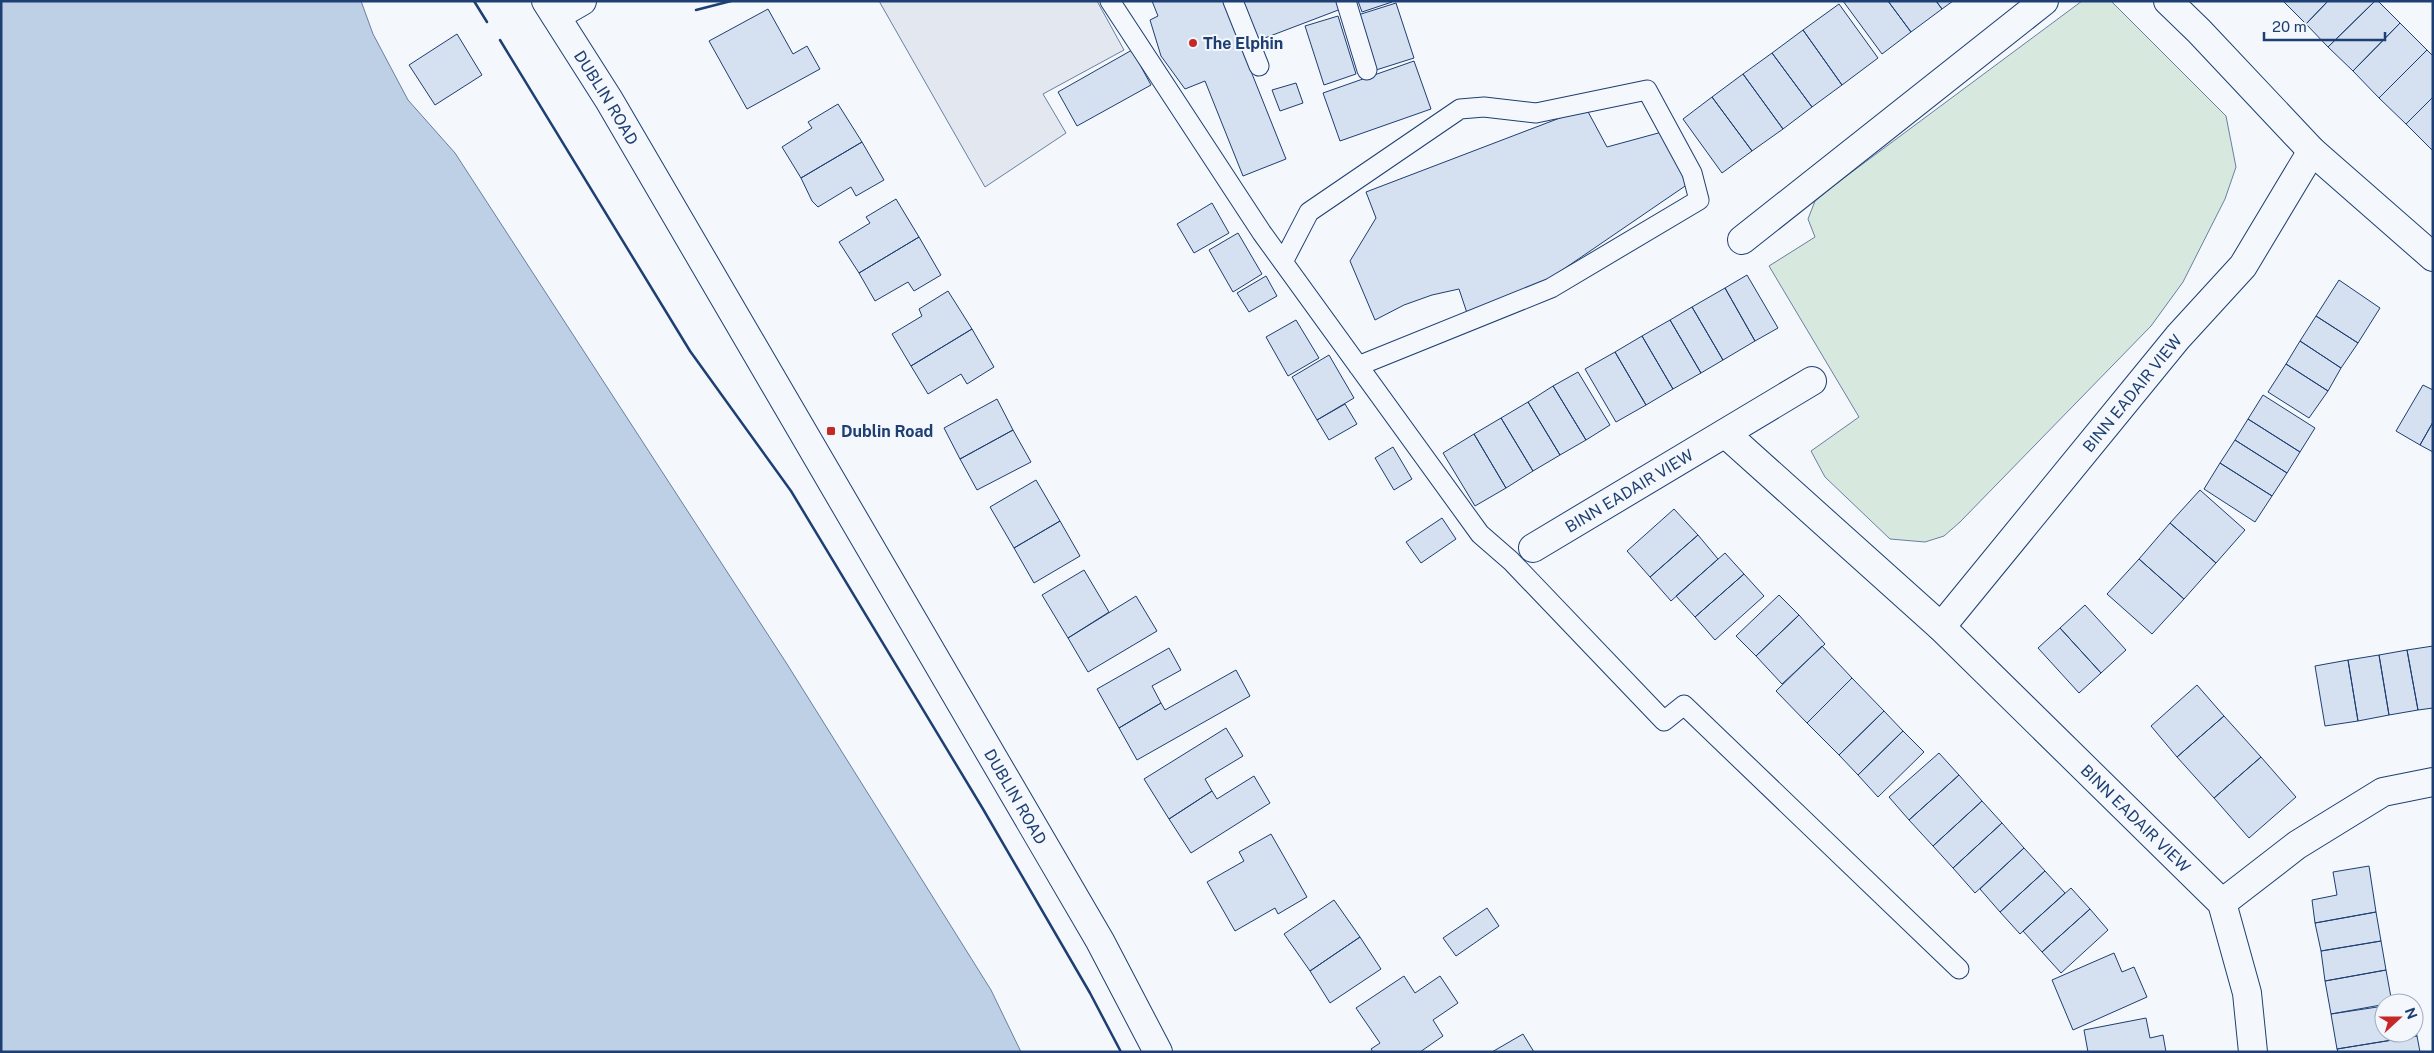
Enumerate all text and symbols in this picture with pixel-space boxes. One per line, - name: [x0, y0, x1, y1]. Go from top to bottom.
- scale bar: [2264, 10, 2385, 42]
- text: 20 m: [2272, 18, 2307, 35]
- place label: The Elphin: [1203, 34, 1283, 53]
- marker: The Elphin: [1187, 37, 1199, 49]
- street label: DUBLIN ROAD: [570, 47, 642, 148]
- street label: BINN EADAIR VIEW: [2079, 331, 2186, 456]
- place label: Dublin Road: [841, 422, 933, 441]
- marker: Dublin Road: [825, 425, 837, 437]
- street label: BINN EADAIR VIEW: [1562, 445, 1697, 537]
- street label: DUBLIN ROAD: [980, 746, 1051, 848]
- street label: BINN EADAIR VIEW: [2077, 761, 2194, 877]
- north arrow: [2374, 993, 2424, 1043]
- text: N: [2402, 1005, 2421, 1021]

